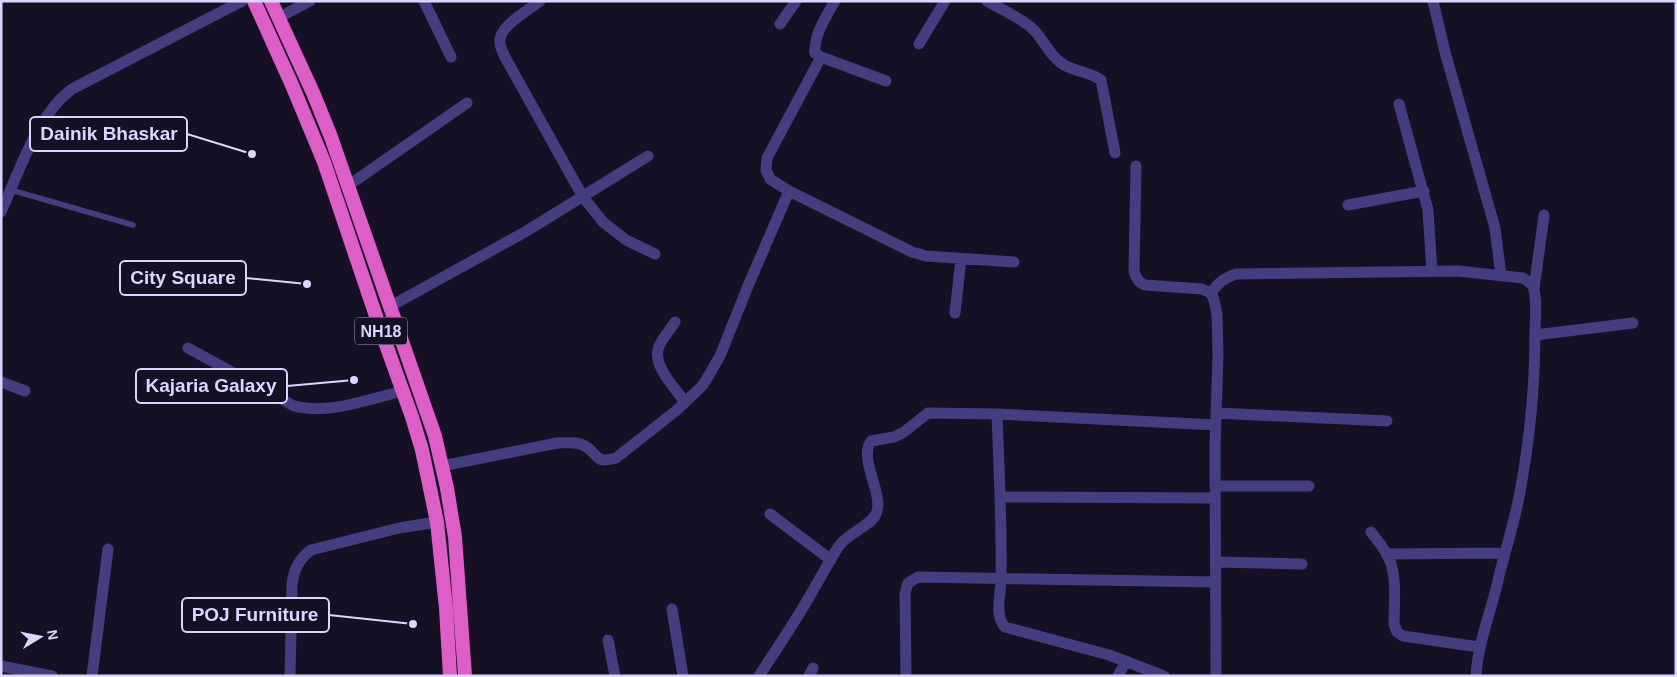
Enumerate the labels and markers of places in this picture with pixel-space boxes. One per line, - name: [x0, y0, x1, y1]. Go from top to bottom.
- callout: Dainik Bhaskar: [30, 117, 187, 151]
- callout: City Square: [120, 261, 246, 295]
- callout: Kajaria Galaxy: [136, 369, 287, 403]
- callout: POJ Furniture: [182, 598, 329, 632]

